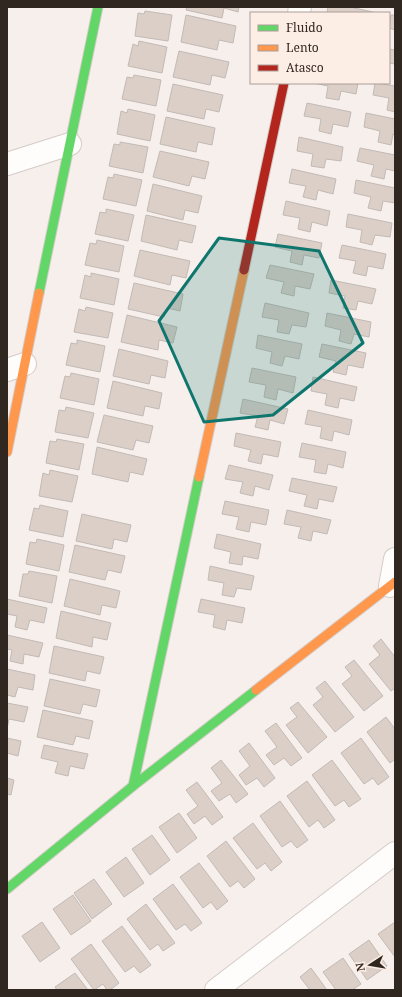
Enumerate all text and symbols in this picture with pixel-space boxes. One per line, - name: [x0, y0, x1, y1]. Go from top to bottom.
- legend: [250, 12, 390, 84]
- text: Fluido: [286, 19, 323, 36]
- text: Lento: [286, 39, 319, 56]
- text: Atasco: [286, 59, 324, 76]
- north arrow: [350, 945, 390, 985]
- text: N: [351, 961, 368, 973]

